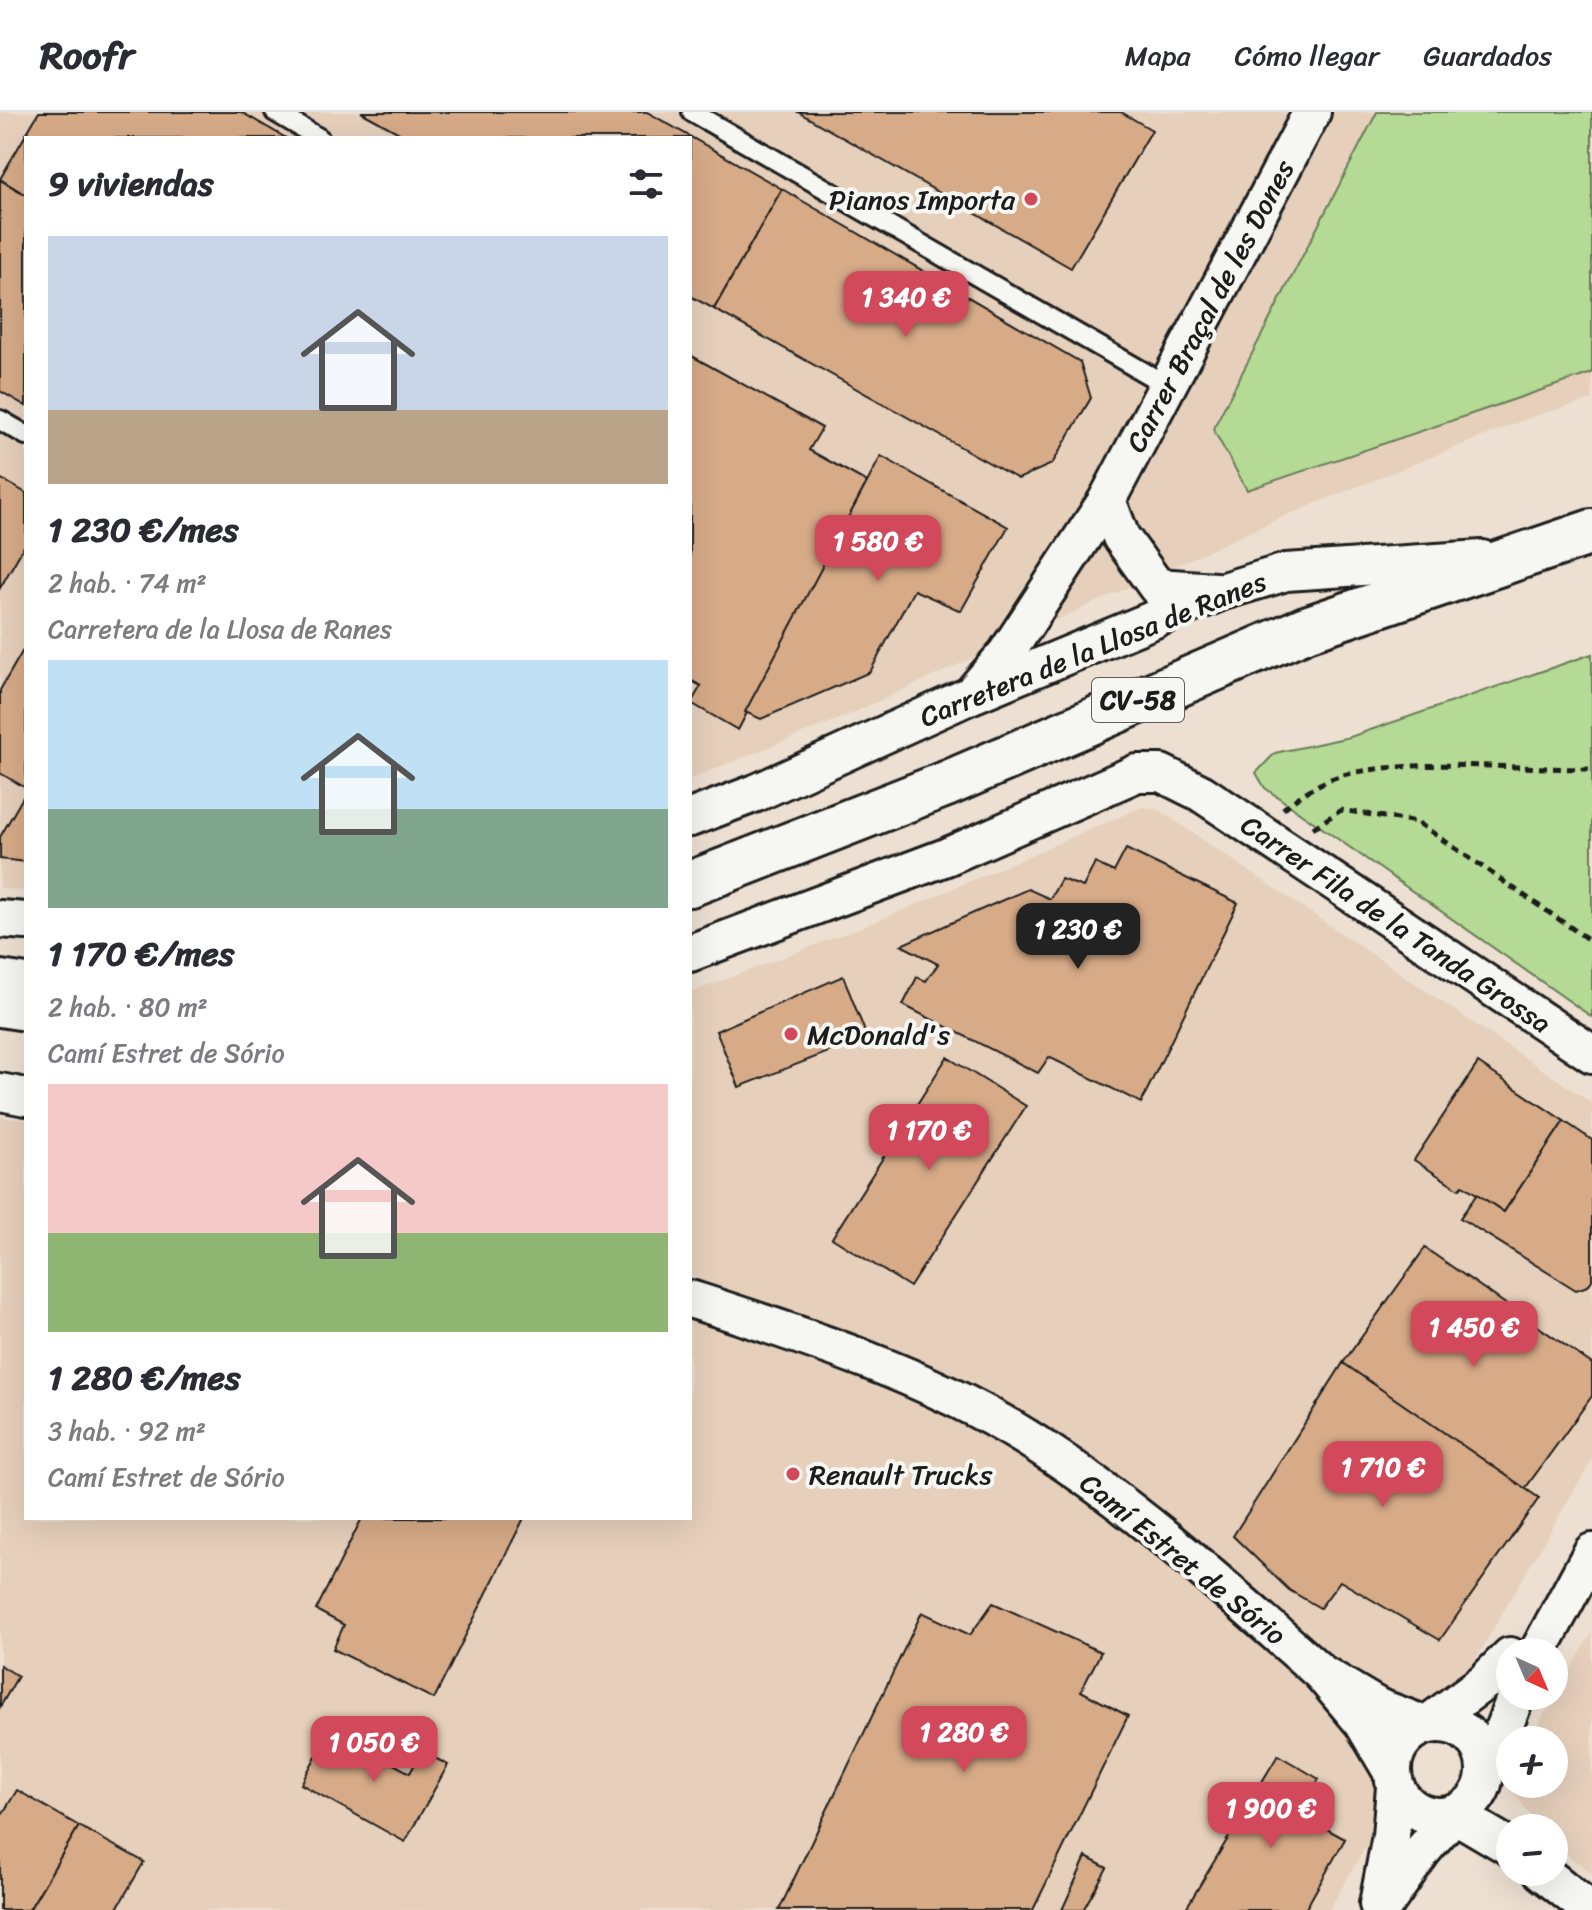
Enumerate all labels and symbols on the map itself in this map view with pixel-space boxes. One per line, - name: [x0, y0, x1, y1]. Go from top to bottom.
- street label: Carrer Braçal de les Dones: [1112, 151, 1308, 461]
- place label: Pianos Importa: [829, 175, 1016, 224]
- marker: Pianos Importa: [1022, 190, 1040, 208]
- pin: 1 340 €: [832, 271, 980, 339]
- pin: 1 580 €: [804, 515, 952, 583]
- street label: Carretera de la Llosa de Ranes: [912, 557, 1274, 741]
- road number: CV-58: [1092, 678, 1184, 722]
- street label: Carrer Fila de la Tanda Grossa: [1230, 801, 1562, 1047]
- pin: 1 230 €: [1004, 903, 1152, 971]
- place label: McDonald's: [807, 1010, 950, 1059]
- marker: McDonald's: [782, 1025, 800, 1043]
- pin: 1 170 €: [855, 1104, 1003, 1172]
- pin: 1 450 €: [1400, 1301, 1548, 1369]
- pin: 1 710 €: [1309, 1441, 1457, 1509]
- place label: Renault Trucks: [809, 1450, 992, 1499]
- street label: Camí Estret de Sório: [1069, 1460, 1297, 1658]
- marker: Renault Trucks: [784, 1465, 802, 1483]
- north arrow: [1496, 1638, 1568, 1710]
- pin: 1 280 €: [890, 1706, 1038, 1774]
- pin: 1 050 €: [300, 1716, 448, 1784]
- pin: 1 900 €: [1197, 1782, 1345, 1850]

